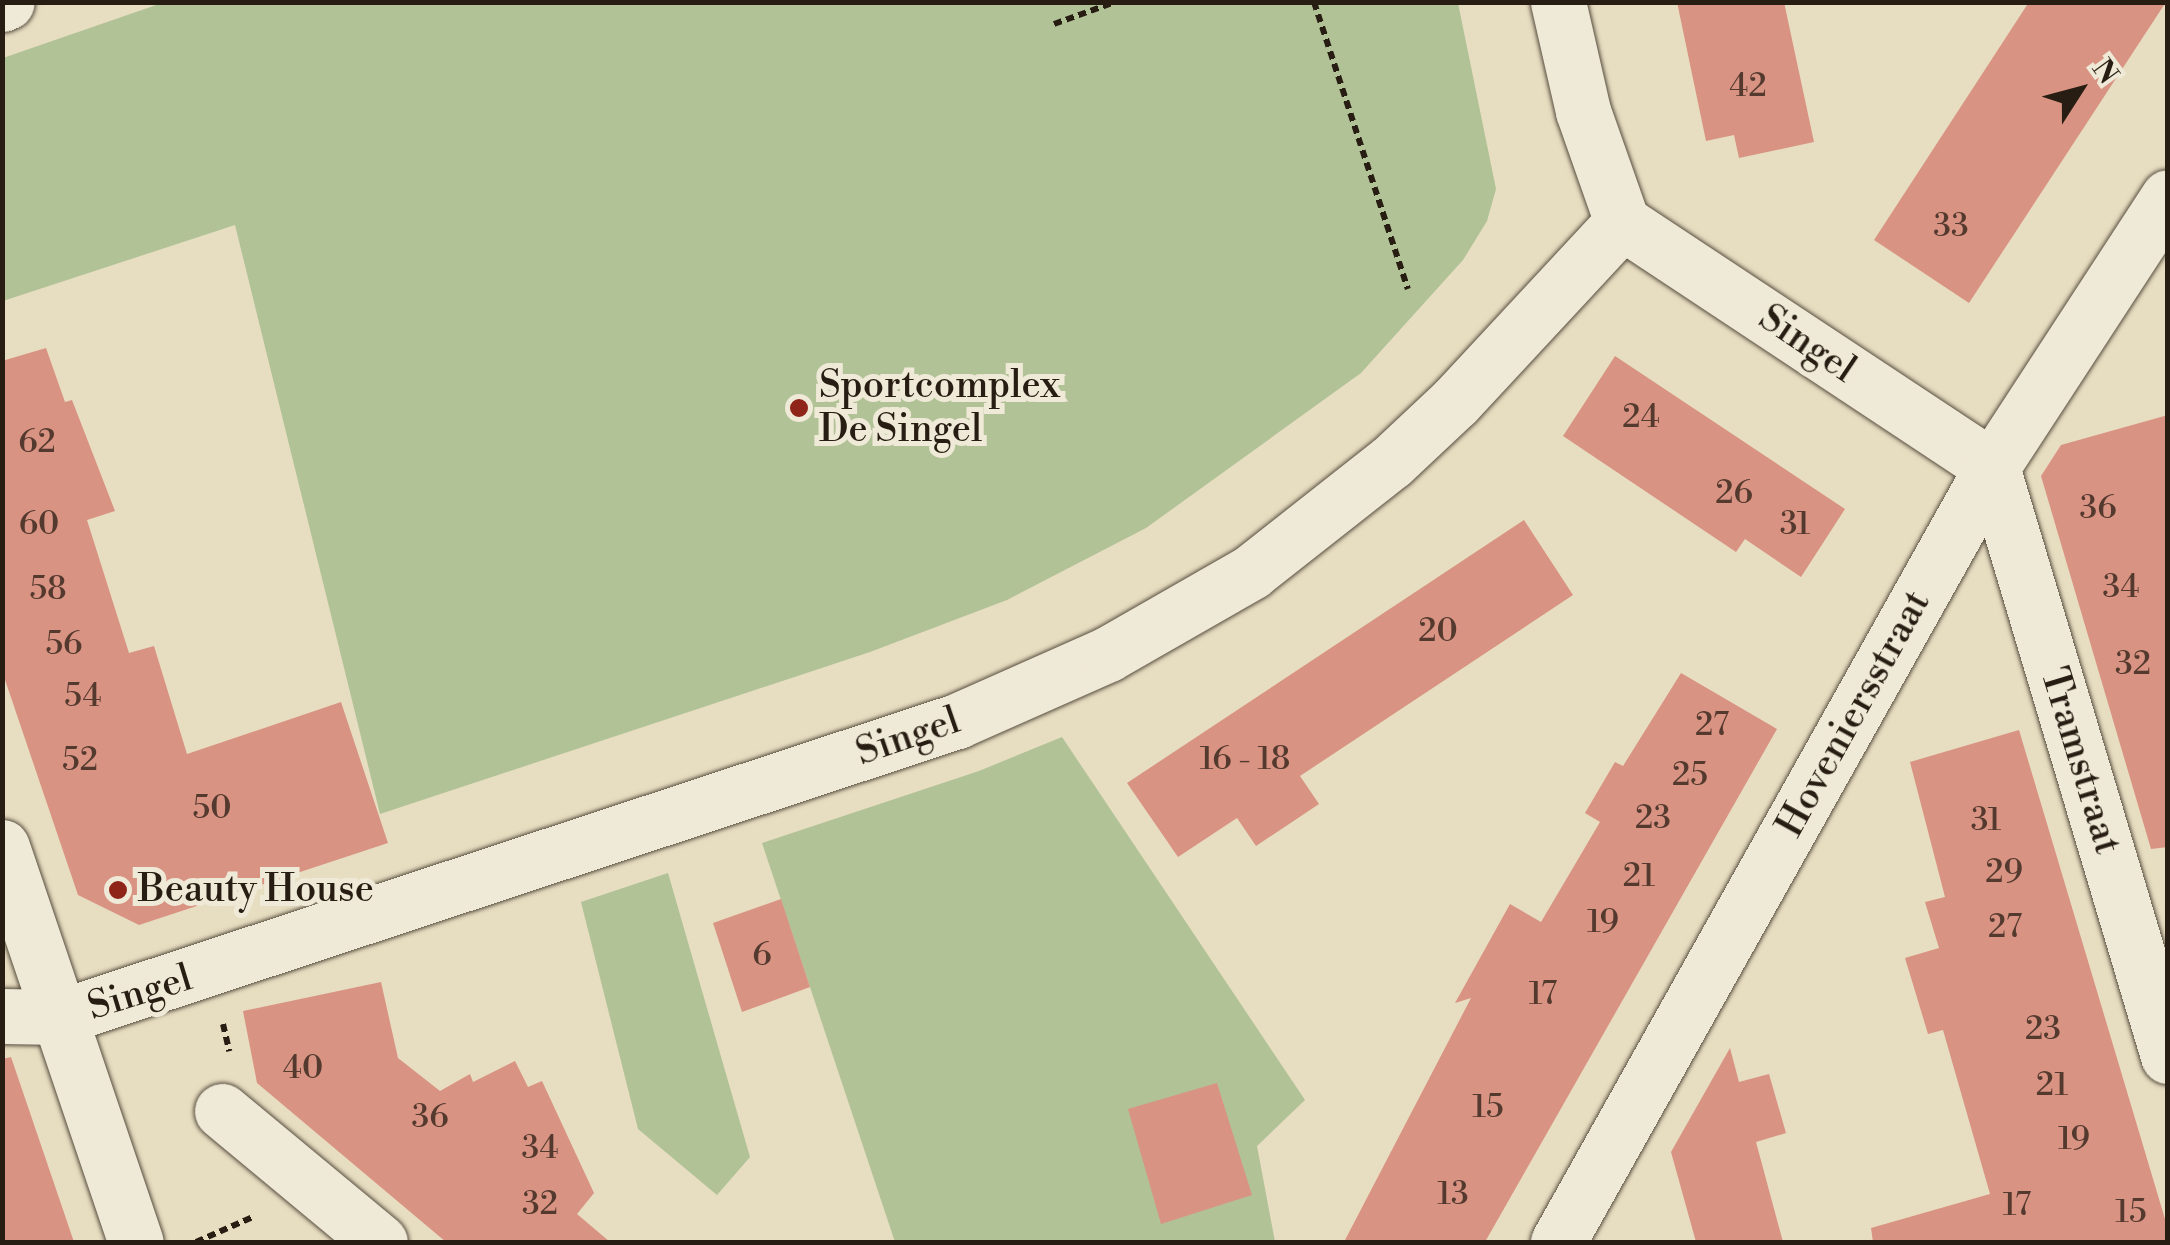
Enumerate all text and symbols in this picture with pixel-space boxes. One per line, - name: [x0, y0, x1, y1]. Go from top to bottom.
- north arrow: [2030, 40, 2130, 140]
- text: N: [2084, 53, 2125, 91]
- house number: 42: [1729, 67, 1767, 105]
- house number: 33: [1933, 207, 1969, 245]
- street label: Singel: [1750, 295, 1864, 393]
- place label: Sportcomplex De Singel: [819, 363, 1060, 452]
- marker: Sportcomplex De Singel: [788, 397, 810, 419]
- house number: 24: [1622, 398, 1660, 436]
- house number: 62: [18, 423, 56, 461]
- house number: 26: [1715, 474, 1753, 512]
- house number: 36: [2079, 489, 2117, 527]
- house number: 60: [19, 505, 59, 543]
- house number: 31: [1780, 505, 1810, 543]
- house number: 34: [2102, 568, 2140, 606]
- house number: 58: [29, 570, 67, 608]
- street label: Hoveniersstraat: [1768, 583, 1940, 845]
- house number: 20: [1418, 612, 1458, 650]
- house number: 56: [45, 625, 83, 663]
- house number: 32: [2115, 645, 2151, 683]
- street label: Tramstraat: [2030, 662, 2130, 860]
- house number: 54: [64, 677, 102, 715]
- street label: Singel: [850, 698, 966, 776]
- house number: 27: [1695, 706, 1729, 744]
- house number: 16 - 18: [1200, 740, 1290, 778]
- house number: 52: [62, 741, 98, 779]
- house number: 25: [1672, 756, 1708, 794]
- house number: 50: [193, 789, 231, 827]
- house number: 23: [1635, 799, 1671, 837]
- house number: 31: [1971, 801, 2001, 839]
- house number: 29: [1985, 853, 2023, 891]
- house number: 21: [1623, 857, 1655, 895]
- place label: Beauty House: [138, 867, 374, 913]
- marker: Beauty House: [107, 879, 129, 901]
- house number: 19: [1587, 903, 1619, 941]
- house number: 27: [1988, 908, 2022, 946]
- house number: 6: [752, 936, 772, 974]
- street label: Singel: [82, 956, 198, 1030]
- house number: 17: [1529, 975, 1557, 1013]
- house number: 23: [2025, 1010, 2061, 1048]
- house number: 40: [283, 1049, 323, 1087]
- house number: 21: [2036, 1066, 2068, 1104]
- house number: 15: [1472, 1088, 1504, 1126]
- house number: 36: [411, 1098, 449, 1136]
- house number: 19: [2058, 1120, 2090, 1158]
- house number: 34: [521, 1129, 559, 1167]
- house number: 13: [1437, 1175, 1469, 1213]
- house number: 32: [522, 1185, 558, 1223]
- house number: 17: [2003, 1186, 2031, 1224]
- house number: 15: [2115, 1193, 2147, 1231]

